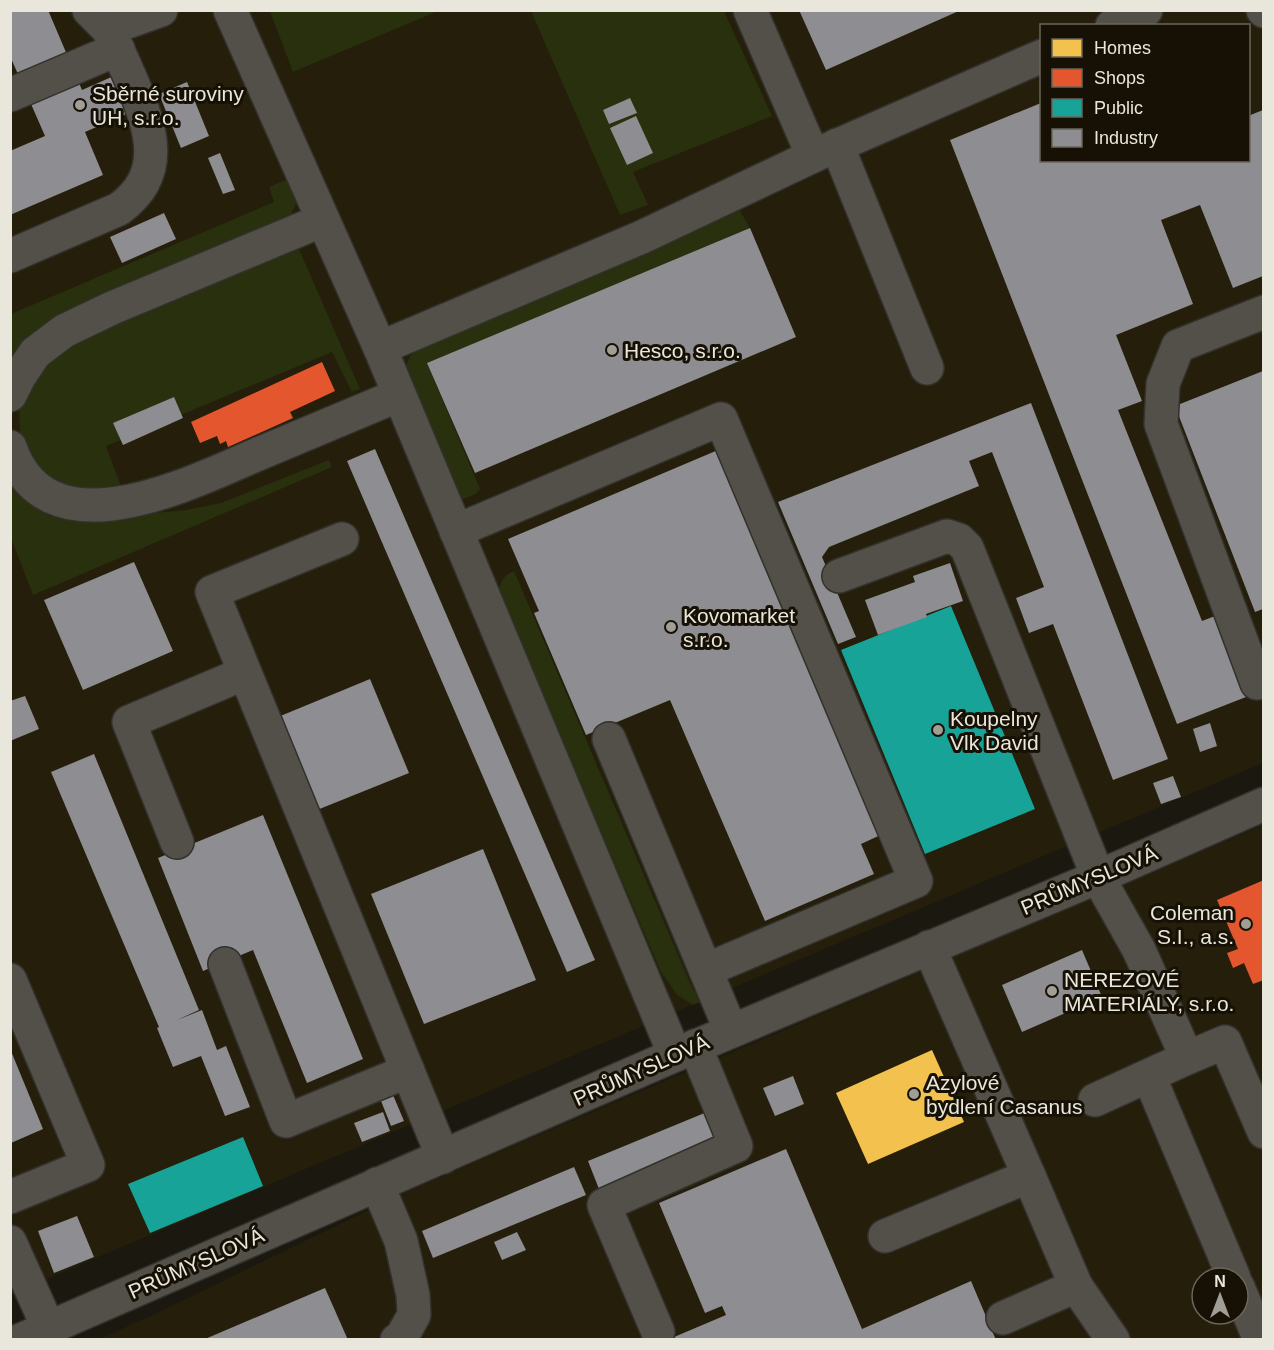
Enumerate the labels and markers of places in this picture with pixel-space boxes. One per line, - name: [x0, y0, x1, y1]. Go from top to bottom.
- place label: Sběrné suroviny UH, s.r.o.: [92, 82, 244, 129]
- marker: Sběrné suroviny UH, s.r.o.: [73, 98, 87, 112]
- place label: Hesco, s.r.o.: [624, 339, 741, 362]
- marker: Hesco, s.r.o.: [605, 343, 619, 357]
- place label: Kovomarket s.r.o.: [683, 604, 795, 651]
- marker: Kovomarket s.r.o.: [664, 620, 678, 634]
- place label: Koupelny Vlk David: [950, 707, 1039, 754]
- marker: Koupelny Vlk David: [931, 723, 945, 737]
- place label: Coleman S.I., a.s.: [1150, 901, 1234, 948]
- marker: Coleman S.I., a.s.: [1239, 917, 1253, 931]
- place label: NEREZOVÉ MATERIÁLY, s.r.o.: [1064, 968, 1234, 1015]
- marker: NEREZOVÉ MATERIÁLY, s.r.o.: [1045, 984, 1059, 998]
- place label: Azylové bydlení Casanus: [926, 1071, 1082, 1118]
- marker: Azylové bydlení Casanus: [907, 1087, 921, 1101]

